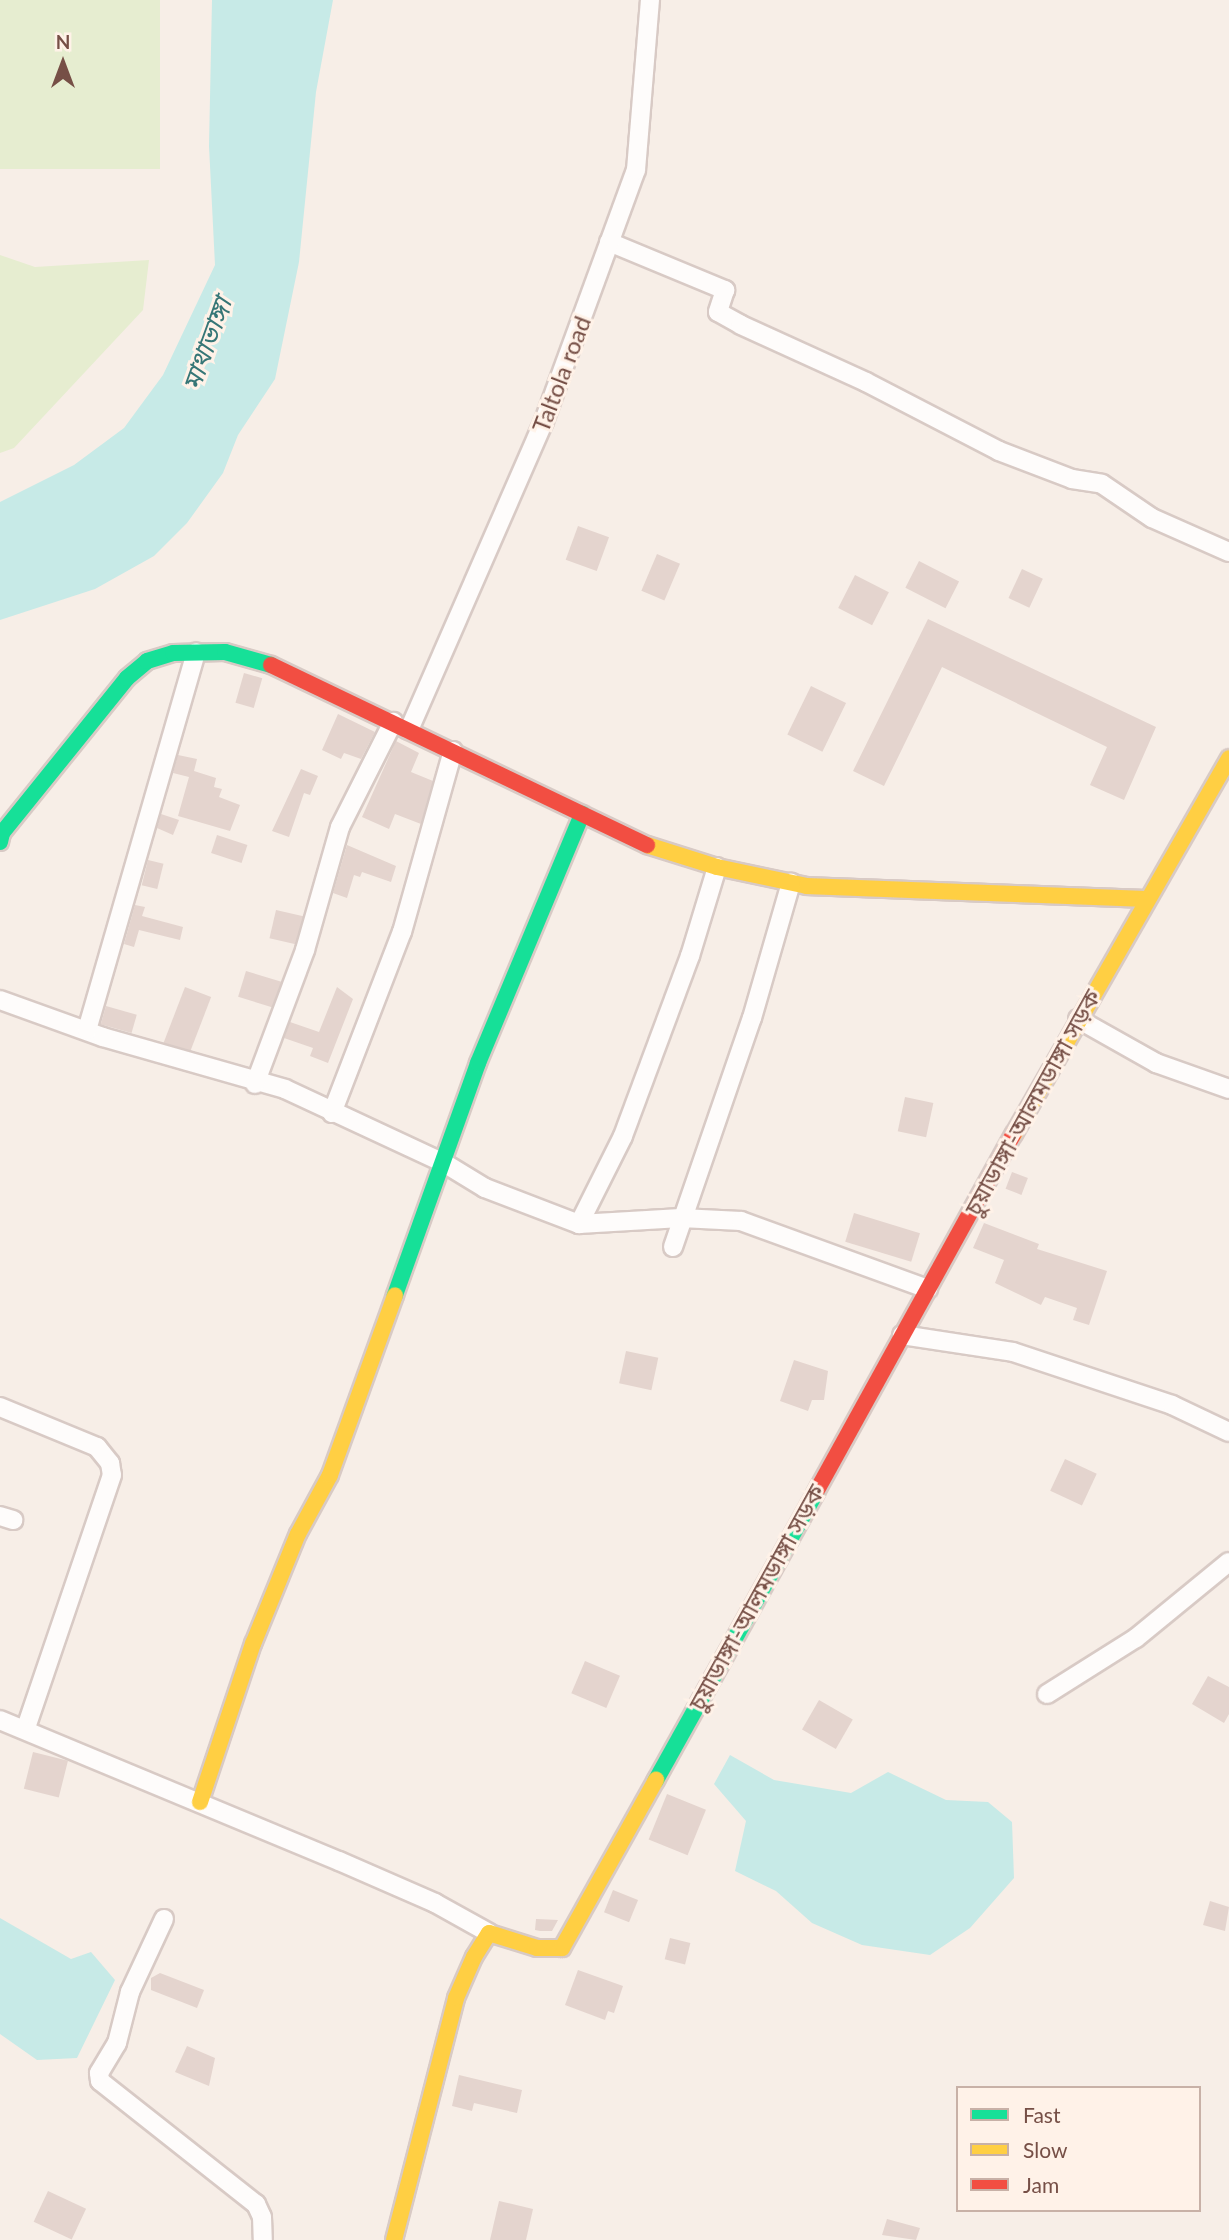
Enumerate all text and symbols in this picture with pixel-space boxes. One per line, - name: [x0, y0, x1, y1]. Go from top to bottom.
- north arrow: [28, 28, 98, 98]
- text: N: [56, 30, 70, 53]
- water label: মাথাভাঙ্গা: [176, 293, 238, 395]
- street label: Taltola road: [526, 312, 596, 436]
- street label: চুয়াডাঙ্গা-আলমডাঙ্গা সড়ক: [958, 984, 1106, 1220]
- street label: চুয়াডাঙ্গা-আলমডাঙ্গা সড়ক: [682, 1479, 830, 1715]
- legend: [956, 2086, 1201, 2212]
- text: Fast: [1023, 2102, 1060, 2127]
- text: Slow: [1023, 2137, 1067, 2162]
- text: Jam: [1023, 2172, 1059, 2197]

